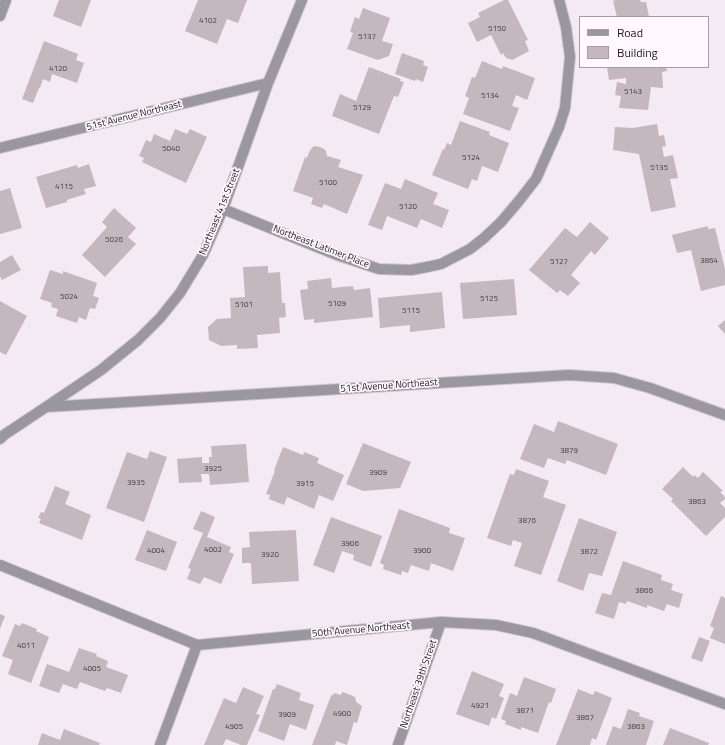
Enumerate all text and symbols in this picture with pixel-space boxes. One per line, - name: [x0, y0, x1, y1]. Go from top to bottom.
- house number: 4102: [199, 16, 217, 26]
- legend: [579, 16, 709, 68]
- text: Road: [617, 23, 643, 42]
- house number: 5150: [488, 24, 506, 34]
- house number: 5137: [358, 32, 376, 42]
- text: Building: [617, 43, 658, 62]
- house number: 4120: [49, 64, 67, 74]
- house number: 5143: [624, 87, 642, 97]
- house number: 5134: [481, 91, 499, 101]
- street label: 51st Avenue Northeast: [85, 98, 183, 134]
- house number: 5129: [353, 103, 371, 113]
- house number: 5040: [162, 144, 180, 154]
- house number: 5124: [462, 153, 480, 163]
- house number: 5135: [650, 163, 668, 173]
- street label: Northeast 41st Street: [197, 167, 243, 257]
- house number: 5100: [319, 178, 337, 188]
- house number: 4115: [55, 182, 73, 192]
- house number: 5120: [399, 202, 417, 212]
- street label: Northeast Latimer Place: [271, 223, 371, 271]
- house number: 5026: [105, 235, 123, 245]
- house number: 3864: [700, 256, 718, 266]
- house number: 5127: [550, 257, 568, 267]
- house number: 5024: [60, 292, 78, 302]
- house number: 5125: [480, 294, 498, 304]
- house number: 5109: [328, 299, 346, 309]
- house number: 5101: [235, 300, 253, 310]
- house number: 5115: [402, 306, 420, 316]
- street label: 51st Avenue Northeast: [340, 377, 438, 395]
- house number: 3879: [560, 446, 578, 456]
- house number: 3925: [204, 464, 222, 474]
- house number: 3909: [369, 468, 387, 478]
- house number: 3935: [127, 478, 145, 488]
- house number: 3915: [296, 479, 314, 489]
- house number: 3863: [688, 497, 706, 507]
- house number: 3876: [518, 516, 536, 526]
- house number: 3906: [341, 539, 359, 549]
- house number: 4002: [204, 545, 222, 555]
- house number: 4004: [147, 546, 165, 556]
- house number: 3900: [413, 546, 431, 556]
- house number: 3872: [580, 547, 598, 557]
- house number: 3920: [261, 550, 279, 560]
- house number: 3866: [635, 586, 653, 596]
- street label: 50th Avenue Northeast: [312, 620, 410, 640]
- street label: Northeast 39th Street: [398, 638, 440, 730]
- house number: 4011: [17, 641, 35, 651]
- house number: 4005: [83, 664, 101, 674]
- house number: 4921: [471, 701, 489, 711]
- house number: 3871: [516, 706, 534, 716]
- house number: 4900: [333, 709, 351, 719]
- house number: 3909: [278, 710, 296, 720]
- house number: 3867: [576, 713, 594, 723]
- house number: 4905: [225, 722, 243, 732]
- house number: 3863: [627, 722, 645, 732]

